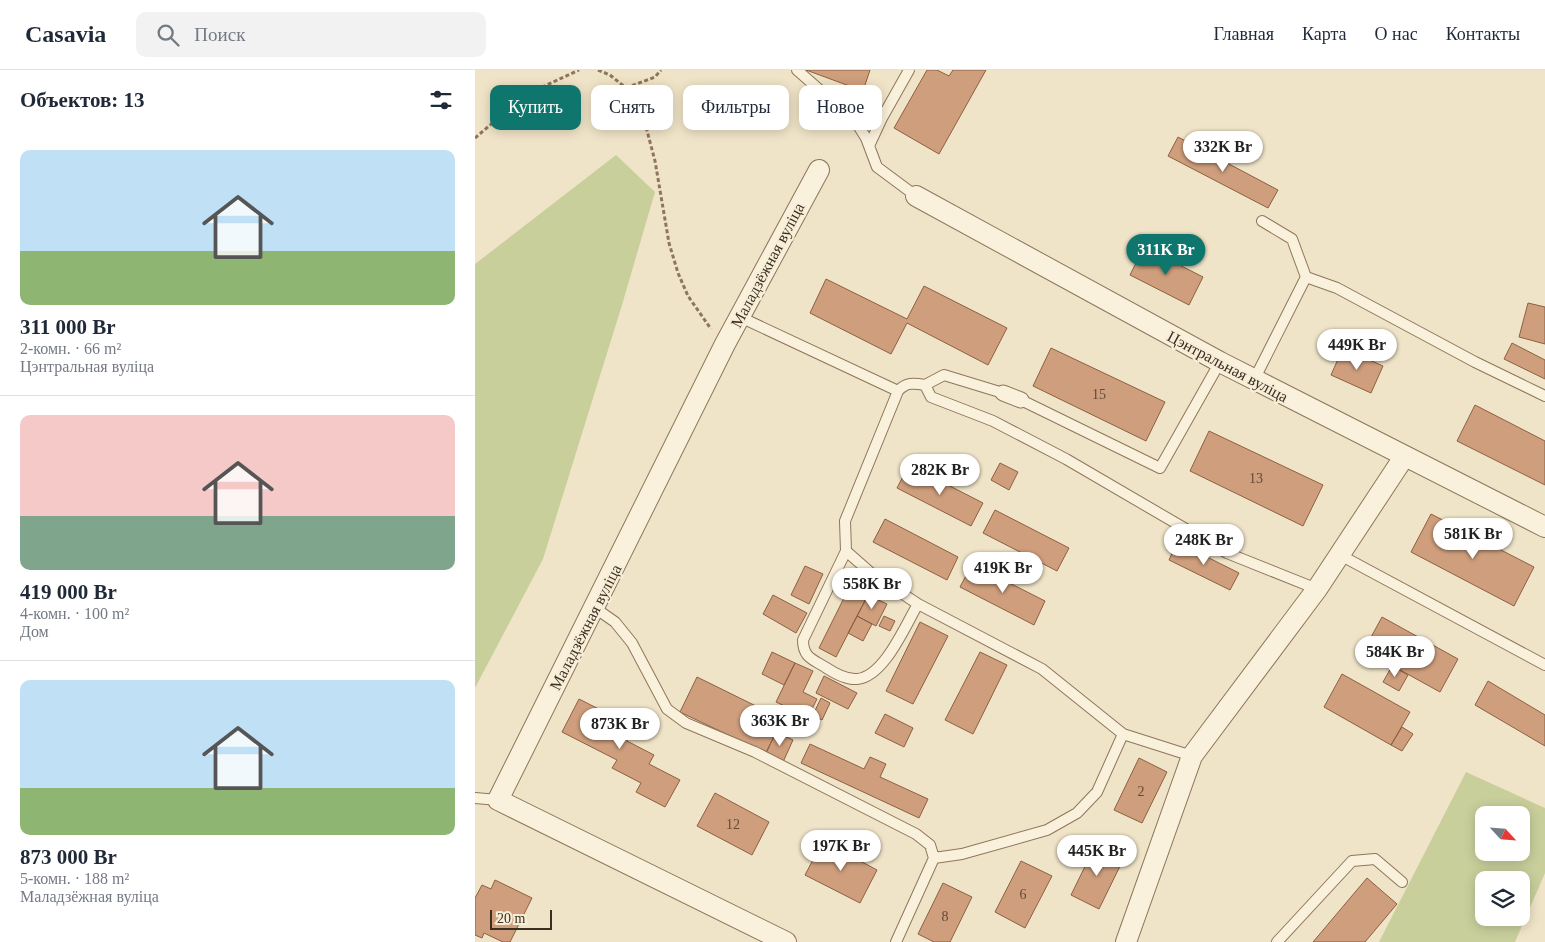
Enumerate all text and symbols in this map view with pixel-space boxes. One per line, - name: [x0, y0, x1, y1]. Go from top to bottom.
- search box: [136, 12, 486, 57]
- text: Casavia: [25, 21, 106, 47]
- icon: search: [154, 21, 182, 49]
- text: Поиск: [194, 24, 245, 45]
- text: Главная: [1214, 24, 1274, 44]
- text: Карта: [1302, 24, 1347, 44]
- text: О нас: [1375, 24, 1418, 44]
- text: Контакты: [1446, 24, 1520, 44]
- chip: Купить: [490, 85, 581, 130]
- chip: Снять: [591, 85, 673, 130]
- chip: Фильтры: [683, 85, 789, 130]
- chip: Новое: [799, 85, 882, 130]
- icon: filters: [427, 86, 455, 114]
- text: Объектов: 13: [20, 88, 145, 112]
- pin: 332K Br: [1177, 131, 1269, 173]
- text: 332K Br: [1194, 138, 1252, 155]
- icon: home: [193, 182, 283, 272]
- street label: Маладзёжная вуліца: [727, 200, 808, 331]
- pin: 311K Br: [1120, 234, 1212, 276]
- text: 311K Br: [1137, 241, 1195, 258]
- text: 311 000 Br: [20, 315, 116, 339]
- street label: Цэнтральная вуліца: [1164, 327, 1291, 406]
- pin: 449K Br: [1311, 328, 1403, 371]
- text: 449K Br: [1328, 336, 1386, 353]
- text: 2-комн. · 66 m²: [20, 340, 121, 357]
- text: Цэнтральная вуліца: [20, 358, 154, 375]
- house number: 15: [1092, 387, 1106, 402]
- icon: home: [193, 448, 283, 538]
- pin: 282K Br: [894, 454, 986, 496]
- text: 282K Br: [911, 461, 969, 478]
- house number: 13: [1249, 471, 1263, 486]
- pin: 581K Br: [1427, 518, 1519, 560]
- pin: 248K Br: [1158, 524, 1250, 566]
- text: 581K Br: [1444, 525, 1502, 542]
- text: 248K Br: [1175, 531, 1233, 548]
- pin: 419K Br: [957, 552, 1049, 594]
- text: 419K Br: [974, 559, 1032, 576]
- street label: Маладзёжная вуліца: [546, 562, 625, 693]
- pin: 558K Br: [826, 568, 918, 610]
- text: 558K Br: [843, 575, 901, 592]
- text: 419 000 Br: [20, 580, 117, 604]
- text: 4-комн. · 100 m²: [20, 605, 129, 622]
- text: Дом: [20, 623, 49, 640]
- pin: 584K Br: [1349, 636, 1441, 678]
- text: 584K Br: [1366, 643, 1424, 660]
- pin: 363K Br: [734, 704, 826, 747]
- pin: 873K Br: [574, 708, 666, 750]
- text: 363K Br: [751, 712, 809, 729]
- icon: home: [193, 713, 283, 803]
- text: 873K Br: [591, 715, 649, 732]
- house number: 2: [1138, 784, 1145, 799]
- north arrow: [1475, 806, 1530, 861]
- map controls: [1475, 806, 1530, 926]
- house number: 12: [726, 817, 740, 832]
- pin: 197K Br: [795, 830, 887, 872]
- pin: 445K Br: [1051, 834, 1143, 877]
- text: 197K Br: [812, 837, 870, 854]
- text: 445K Br: [1068, 842, 1126, 859]
- text: 873 000 Br: [20, 845, 117, 869]
- text: 5-комн. · 188 m²: [20, 870, 129, 887]
- button: layers: [1475, 871, 1530, 926]
- house number: 6: [1020, 887, 1027, 902]
- text: Маладзёжная вуліца: [20, 888, 159, 905]
- scale bar: [490, 907, 553, 930]
- house number: 8: [942, 909, 949, 924]
- text: 20 m: [497, 911, 525, 926]

